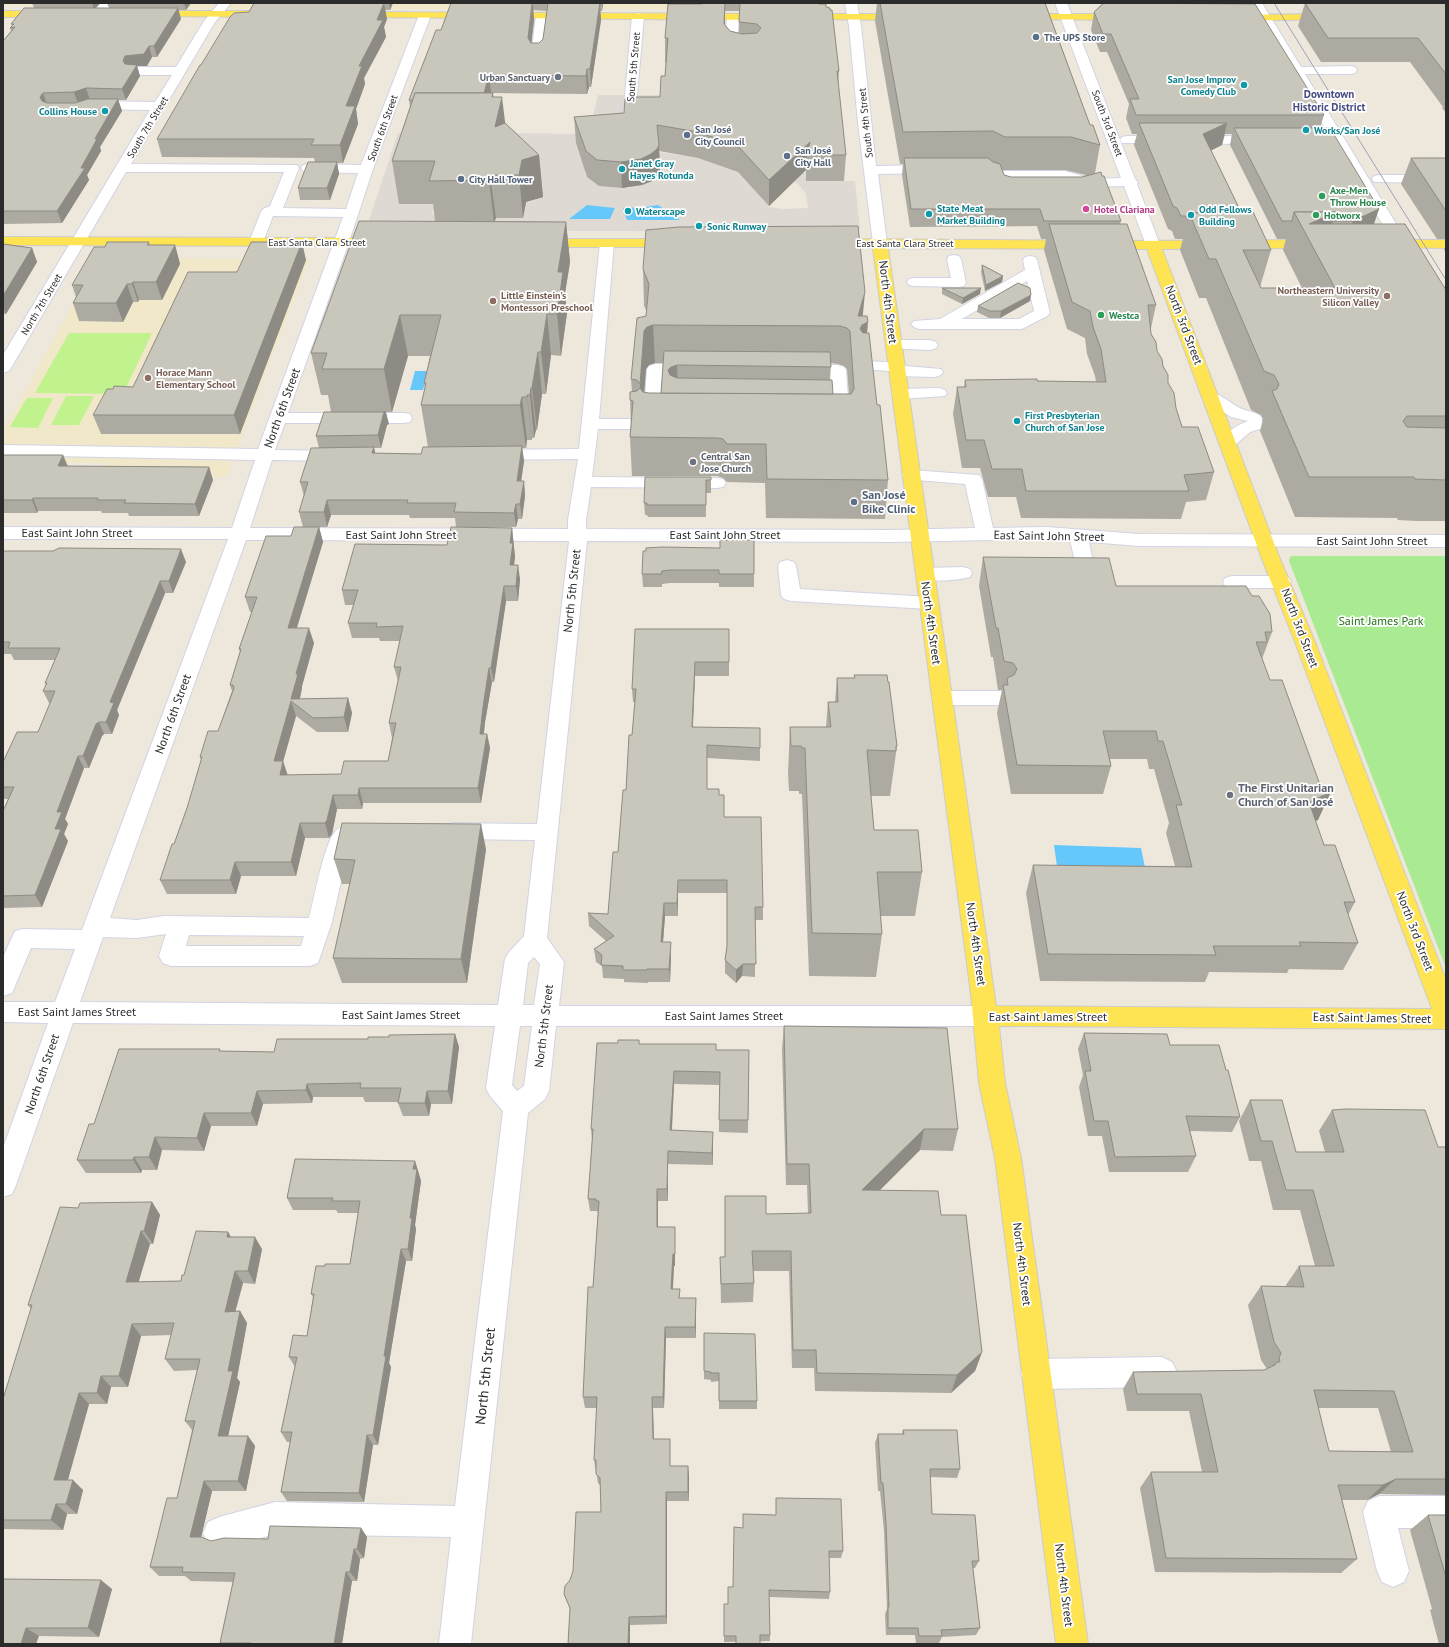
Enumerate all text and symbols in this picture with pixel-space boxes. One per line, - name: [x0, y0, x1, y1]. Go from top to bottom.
- street label: South 5th Street: [624, 31, 643, 103]
- place label: The UPS Store: [1044, 31, 1105, 44]
- marker: The UPS Store: [1031, 32, 1041, 42]
- place label: Urban Sanctuary: [480, 71, 550, 84]
- marker: Urban Sanctuary: [553, 72, 563, 82]
- place label: San Jose Improv Comedy Club: [1167, 73, 1237, 98]
- marker: San Jose Improv Comedy Club: [1239, 80, 1249, 90]
- street label: South 4th Street: [855, 87, 876, 158]
- district label: Downtown Historic District: [1293, 87, 1365, 114]
- street label: South 3rd Street: [1089, 88, 1126, 159]
- street label: South 6th Street: [364, 92, 401, 163]
- street label: South 7th Street: [124, 93, 171, 161]
- place label: Collins House: [39, 105, 97, 118]
- marker: Collins House: [100, 106, 110, 116]
- place label: San José City Council: [695, 123, 745, 148]
- place label: Works/San José: [1314, 124, 1380, 137]
- marker: Works/San José: [1301, 125, 1311, 135]
- marker: San José City Council: [682, 130, 692, 140]
- place label: San José City Hall: [795, 144, 831, 169]
- marker: San José City Hall: [782, 151, 792, 161]
- place label: Janet Gray Hayes Rotunda: [629, 157, 694, 182]
- marker: Janet Gray Hayes Rotunda: [617, 164, 627, 174]
- place label: City Hall Tower: [469, 173, 533, 186]
- marker: City Hall Tower: [456, 174, 466, 184]
- place label: Axe-Men Throw House: [1330, 184, 1386, 209]
- marker: Axe-Men Throw House: [1317, 191, 1327, 201]
- place label: State Meat Market Building: [937, 202, 1005, 227]
- place label: Hotel Clariana: [1094, 203, 1155, 216]
- place label: Odd Fellows Building: [1199, 203, 1252, 228]
- marker: Hotel Clariana: [1081, 204, 1091, 214]
- place label: Waterscape: [636, 205, 685, 218]
- marker: Waterscape: [623, 206, 633, 216]
- marker: State Meat Market Building: [924, 209, 934, 219]
- place label: Hotworx: [1324, 209, 1361, 222]
- marker: Odd Fellows Building: [1186, 210, 1196, 220]
- marker: Hotworx: [1311, 210, 1321, 220]
- place label: Sonic Runway: [707, 220, 766, 233]
- marker: Sonic Runway: [694, 221, 704, 231]
- street label: East Santa Clara Street: [268, 236, 366, 249]
- street label: East Santa Clara Street: [856, 237, 954, 250]
- street label: North 4th Street: [876, 259, 901, 344]
- street label: North 7th Street: [18, 271, 65, 337]
- street label: North 3rd Street: [1162, 283, 1206, 367]
- place label: Northeastern University Silicon Valley: [1277, 284, 1379, 309]
- place label: Little Einstein’s Montessori Preschool: [501, 289, 593, 314]
- marker: Northeastern University Silicon Valley: [1382, 291, 1392, 301]
- marker: Little Einstein’s Montessori Preschool: [488, 296, 498, 306]
- place label: Westca: [1109, 309, 1139, 322]
- marker: Westca: [1096, 310, 1106, 320]
- place label: Horace Mann Elementary School: [156, 366, 236, 391]
- street label: North 6th Street: [260, 366, 303, 450]
- marker: Horace Mann Elementary School: [143, 373, 153, 383]
- place label: First Presbyterian Church of San Jose: [1025, 409, 1104, 434]
- marker: First Presbyterian Church of San Jose: [1012, 416, 1022, 426]
- place label: Central San Jose Church: [700, 450, 751, 475]
- marker: Central San Jose Church: [688, 457, 698, 467]
- place label: San José Bike Clinic: [862, 487, 915, 516]
- marker: San José Bike Clinic: [849, 497, 859, 507]
- street label: East Saint John Street: [22, 525, 133, 540]
- street label: East Saint John Street: [346, 527, 457, 542]
- street label: East Saint John Street: [670, 527, 781, 542]
- street label: East Saint John Street: [993, 527, 1105, 544]
- street label: East Saint John Street: [1317, 533, 1428, 548]
- street label: North 5th Street: [560, 548, 583, 633]
- street label: North 4th Street: [918, 580, 945, 665]
- street label: North 3rd Street: [1278, 586, 1322, 670]
- park label: Saint James Park: [1339, 613, 1424, 628]
- street label: North 6th Street: [151, 672, 194, 756]
- place label: The First Unitarian Church of San José: [1238, 780, 1334, 809]
- marker: The First Unitarian Church of San José: [1225, 790, 1235, 800]
- street label: North 3rd Street: [1393, 889, 1437, 973]
- street label: North 4th Street: [963, 901, 990, 986]
- street label: North 5th Street: [531, 983, 556, 1068]
- street label: East Saint James Street: [18, 1004, 136, 1019]
- street label: East Saint James Street: [342, 1007, 460, 1022]
- street label: East Saint James Street: [665, 1008, 783, 1023]
- street label: East Saint James Street: [989, 1009, 1107, 1024]
- street label: East Saint James Street: [1313, 1009, 1431, 1026]
- street label: North 6th Street: [21, 1032, 62, 1116]
- street label: North 4th Street: [1010, 1221, 1035, 1306]
- street label: North 5th Street: [471, 1326, 499, 1426]
- street label: North 4th Street: [1052, 1542, 1077, 1627]

